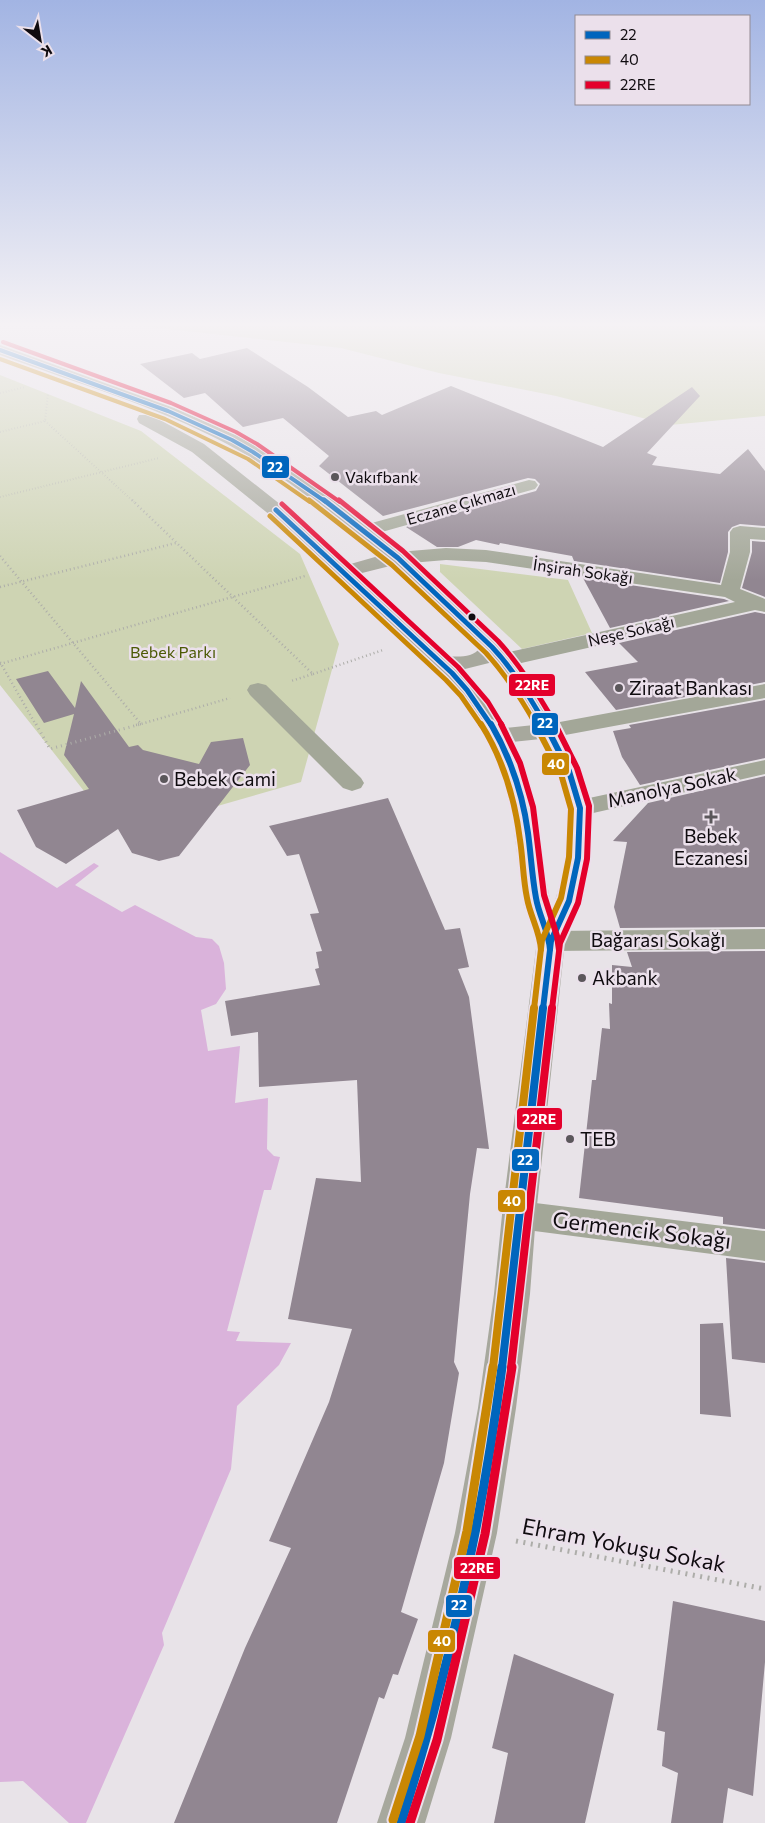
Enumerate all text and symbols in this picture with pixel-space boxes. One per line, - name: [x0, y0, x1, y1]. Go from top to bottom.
- north arrow: [15, 15, 65, 65]
- legend: [575, 15, 750, 105]
- text: 22: [620, 25, 637, 43]
- text: K: [38, 42, 56, 61]
- text: 40: [620, 50, 639, 68]
- text: 22RE: [620, 75, 656, 93]
- line badge: 22: [261, 455, 290, 479]
- text: 22: [267, 458, 283, 475]
- place label: Vakıfbank: [345, 467, 419, 486]
- marker: Vakıfbank: [329, 471, 341, 483]
- street label: Eczane Çıkmazı: [404, 479, 518, 528]
- street label: İnşirah Sokağı: [532, 554, 634, 587]
- street label: Neşe Sokağı: [586, 611, 676, 650]
- unlabelled marker: [467, 612, 477, 622]
- park label: Bebek Parkı: [130, 642, 216, 661]
- line badge: 22RE: [508, 673, 556, 697]
- text: 22RE: [515, 676, 549, 693]
- place label: Ziraat Bankası: [629, 676, 752, 699]
- marker: Ziraat Bankası: [613, 682, 625, 694]
- line badge: 22: [531, 712, 559, 736]
- text: 22: [537, 714, 553, 731]
- line badge: 40: [541, 752, 570, 776]
- text: 40: [547, 755, 565, 772]
- street label: Manolya Sokak: [605, 762, 738, 811]
- place label: Bebek Cami: [174, 767, 276, 790]
- marker: Bebek Cami: [158, 773, 170, 785]
- marker: Bebek Eczanesi: [705, 811, 717, 823]
- place label: Bebek Eczanesi: [674, 824, 748, 869]
- street label: Bağarası Sokağı: [591, 928, 725, 951]
- place label: Akbank: [592, 966, 658, 989]
- marker: Akbank: [576, 972, 588, 984]
- line badge: 22RE: [516, 1107, 563, 1131]
- text: 22RE: [522, 1110, 556, 1127]
- place label: TEB: [580, 1127, 616, 1150]
- marker: TEB: [564, 1133, 576, 1145]
- line badge: 22: [511, 1148, 540, 1172]
- text: 22: [517, 1151, 533, 1168]
- line badge: 40: [497, 1189, 526, 1213]
- text: 40: [503, 1192, 521, 1209]
- street label: Germencik Sokağı: [551, 1205, 733, 1254]
- street label: Ehram Yokuşu Sokak: [520, 1512, 728, 1577]
- line badge: 22RE: [453, 1556, 501, 1580]
- text: 22RE: [460, 1559, 494, 1576]
- line badge: 22: [445, 1594, 473, 1618]
- text: 22: [451, 1596, 467, 1613]
- line badge: 40: [427, 1629, 456, 1653]
- text: 40: [433, 1632, 451, 1649]

